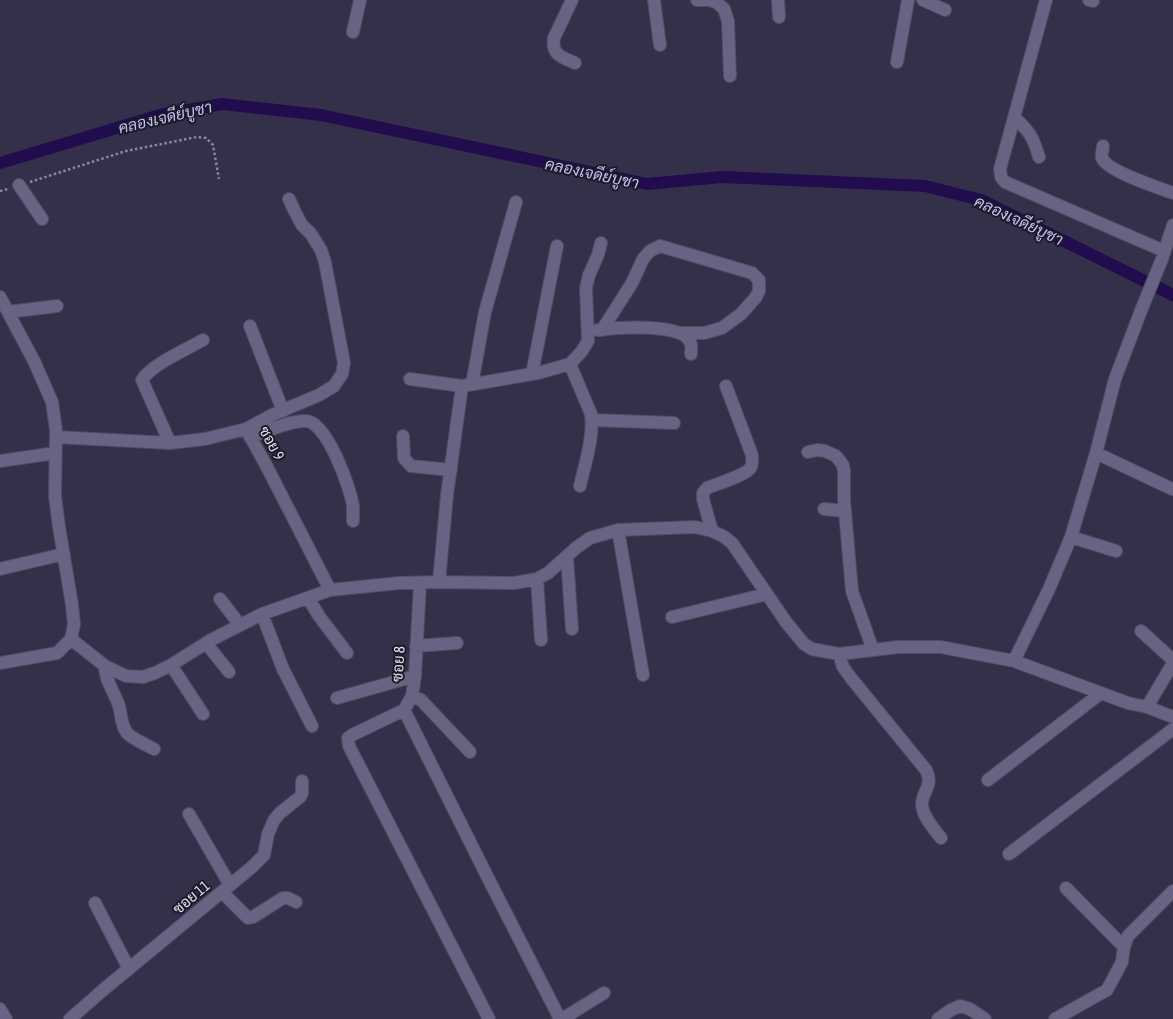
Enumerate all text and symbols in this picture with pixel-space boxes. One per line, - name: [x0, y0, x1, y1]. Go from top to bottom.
- water label: คลองเจดีย์บูชา: [116, 94, 215, 139]
- water label: คลองเจดีย์บูชา: [543, 151, 642, 195]
- water label: คลองเจดีย์บูชา: [970, 189, 1068, 251]
- street label: ซอย 9: [256, 423, 288, 463]
- street label: ซอย 8: [388, 646, 408, 682]
- street label: ซอย 11: [169, 877, 213, 917]

